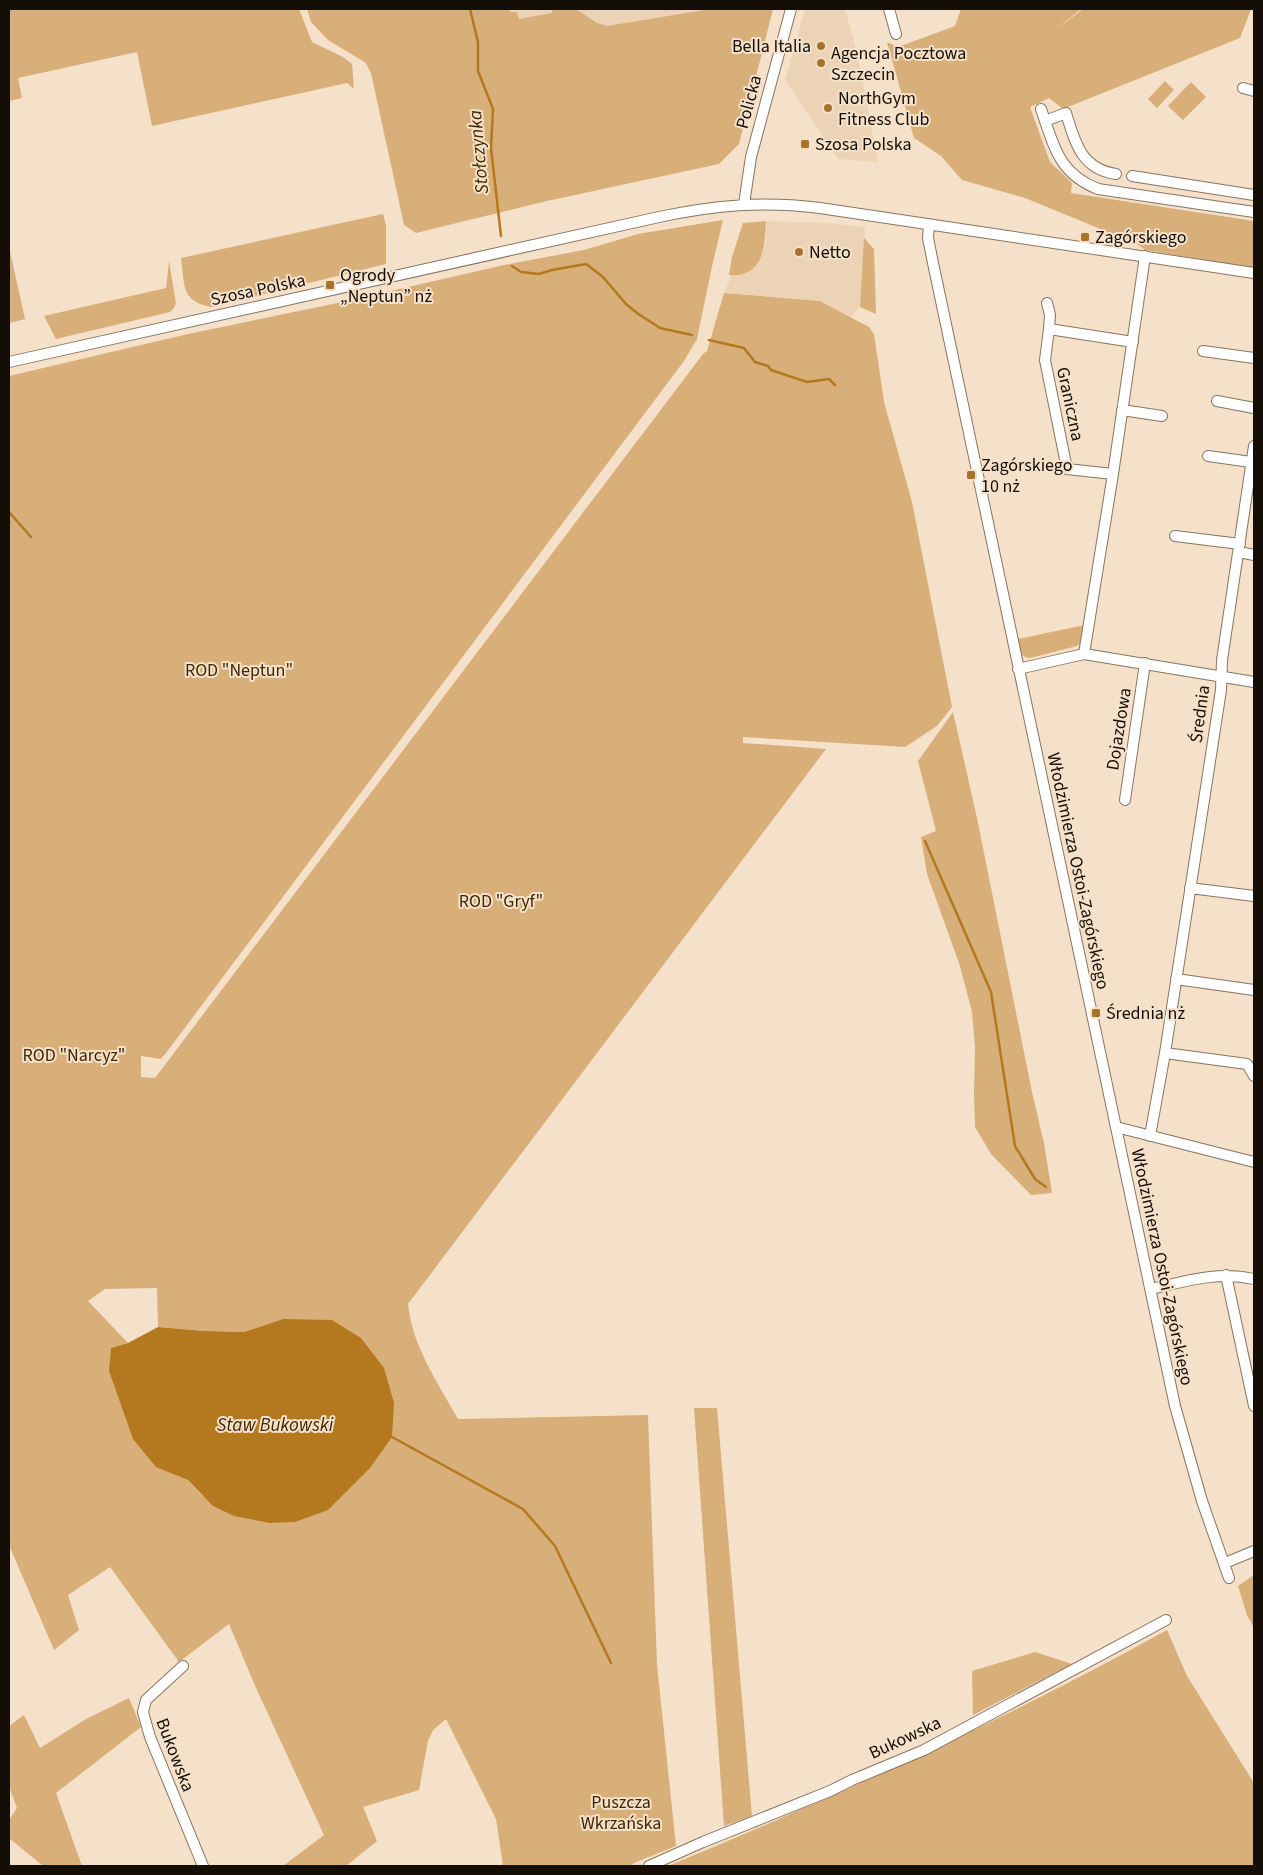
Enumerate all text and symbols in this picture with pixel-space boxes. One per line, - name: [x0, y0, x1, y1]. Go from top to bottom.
- place label: Bella Italia: [732, 34, 811, 59]
- marker: Bella Italia: [815, 40, 827, 52]
- place label: Agencja Pocztowa Szczecin: [831, 41, 966, 87]
- marker: Agencja Pocztowa Szczecin: [815, 57, 827, 69]
- street label: Policka: [730, 72, 768, 132]
- place label: NorthGym Fitness Club: [838, 86, 930, 132]
- marker: NorthGym Fitness Club: [822, 102, 834, 114]
- water label: Stołczynka: [462, 109, 496, 195]
- place label: Szosa Polska: [815, 132, 911, 157]
- marker: Szosa Polska: [799, 138, 811, 150]
- place label: Zagórskiego: [1095, 225, 1186, 250]
- marker: Zagórskiego: [1079, 231, 1091, 243]
- place label: Netto: [809, 240, 851, 265]
- marker: Netto: [793, 246, 805, 258]
- place label: Ogrody „Neptun” nż: [340, 263, 432, 309]
- street label: Szosa Polska: [208, 268, 308, 312]
- marker: Ogrody „Neptun” nż: [324, 279, 336, 291]
- street label: Graniczna: [1050, 365, 1090, 443]
- place label: Zagórskiego 10 nż: [981, 453, 1072, 499]
- marker: Zagórskiego 10 nż: [965, 469, 977, 481]
- park label: ROD "Neptun": [185, 658, 293, 683]
- street label: Średnia: [1184, 684, 1216, 744]
- street label: Dojazdowa: [1100, 686, 1138, 772]
- street label: Włodzimierza Ostoi-Zagórskiego: [1041, 750, 1115, 992]
- park label: ROD "Gryf": [459, 889, 543, 914]
- place label: Średnia nż: [1106, 1001, 1185, 1026]
- marker: Średnia nż: [1090, 1007, 1102, 1019]
- park label: ROD "Narcyz": [23, 1043, 125, 1068]
- street label: Włodzimierza Ostoi-Zagórskiego: [1125, 1146, 1199, 1388]
- water label: Staw Bukowski: [217, 1412, 334, 1439]
- street label: Bukowska: [865, 1710, 945, 1766]
- street label: Bukowska: [150, 1715, 200, 1795]
- park label: Puszcza Wkrzańska: [581, 1790, 661, 1836]

